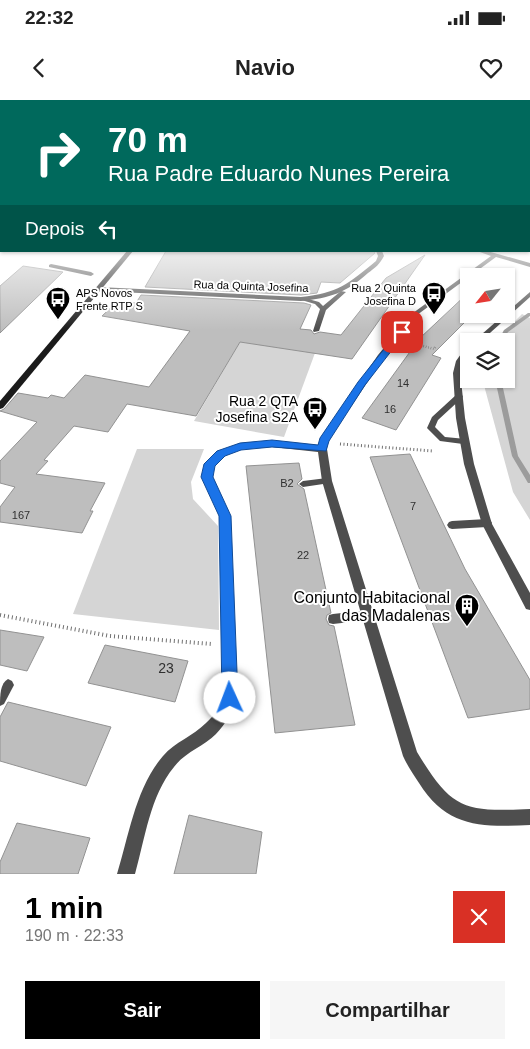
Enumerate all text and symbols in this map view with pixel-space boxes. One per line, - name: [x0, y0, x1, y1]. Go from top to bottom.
- text: 22:32: [25, 7, 74, 28]
- icon: back: [25, 54, 53, 82]
- icon: heart: [477, 54, 505, 82]
- text: Navio: [235, 55, 295, 80]
- icon: right: [25, 120, 90, 185]
- text: 70 m: [108, 120, 188, 159]
- text: Rua Padre Eduardo Nunes Pereira: [108, 161, 449, 186]
- icon: left: [94, 215, 122, 243]
- text: Depois: [25, 218, 84, 239]
- north arrow: [460, 268, 515, 322]
- map controls: [460, 268, 515, 388]
- street label: Rua da Quinta Josefina: [193, 278, 310, 294]
- bus stop icon: Rua 2 Quinta Josefina D: [421, 281, 447, 315]
- place label: Rua 2 Quinta Josefina D: [351, 282, 417, 307]
- bus stop icon: APS Novos Frente RTP S: [45, 286, 71, 320]
- place label: APS Novos Frente RTP S: [76, 287, 143, 312]
- pin: [381, 311, 423, 353]
- icon: arrive: [388, 318, 416, 346]
- button: layers: [460, 333, 515, 388]
- house number: 14: [397, 377, 409, 389]
- place label: Rua 2 QTA Josefina S2A: [216, 393, 299, 425]
- bus stop icon: Rua 2 QTA Josefina S2A: [302, 396, 328, 430]
- house number: 16: [384, 403, 396, 415]
- house number: B2: [280, 477, 294, 489]
- house number: 7: [410, 500, 416, 512]
- house number: 167: [12, 509, 30, 521]
- house number: 22: [297, 549, 309, 561]
- place label: Conjunto Habitacional das Madalenas: [293, 589, 450, 624]
- building icon: Conjunto Habitacional das Madalenas: [454, 593, 480, 627]
- house number: 23: [158, 660, 174, 676]
- position arrow: [203, 671, 255, 723]
- text: 1 min: [25, 891, 103, 924]
- button: close: [453, 891, 505, 943]
- text: 190 m · 22:33: [25, 927, 124, 944]
- button: Sair: [25, 981, 260, 1039]
- button: Compartilhar: [270, 981, 505, 1039]

